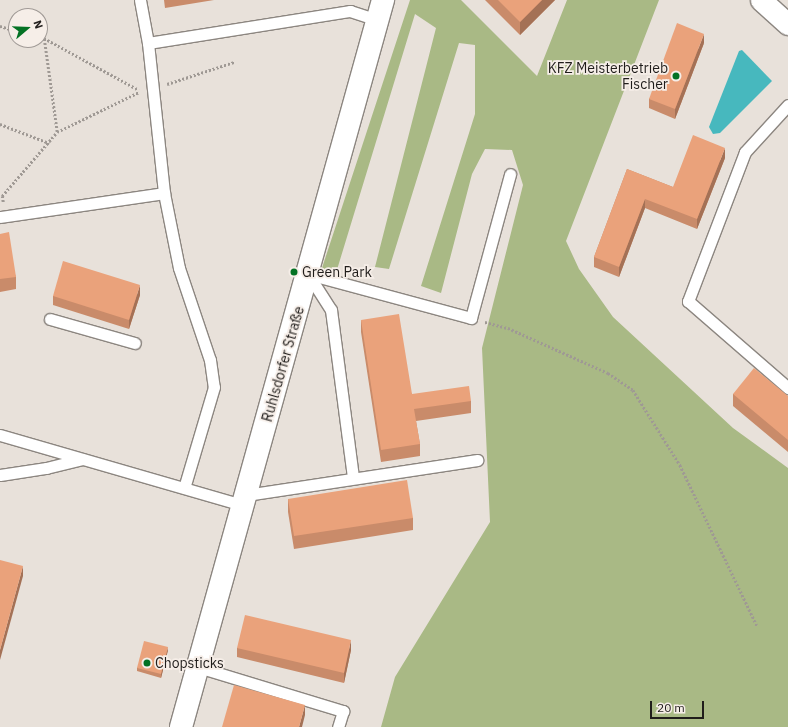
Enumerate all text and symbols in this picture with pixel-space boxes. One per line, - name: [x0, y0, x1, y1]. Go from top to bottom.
- north arrow: [8, 8, 48, 48]
- text: N: [30, 18, 46, 30]
- place label: KFZ Meisterbetrieb Fischer: [548, 60, 668, 92]
- marker: KFZ Meisterbetrieb Fischer: [671, 71, 681, 81]
- place label: Green Park: [302, 264, 372, 280]
- marker: Green Park: [289, 267, 299, 277]
- street label: Ruhlsdorfer Straße: [258, 304, 308, 424]
- place label: Chopsticks: [155, 655, 224, 671]
- marker: Chopsticks: [142, 658, 152, 668]
- scale bar: [652, 693, 706, 719]
- text: 20 m: [657, 700, 685, 715]

